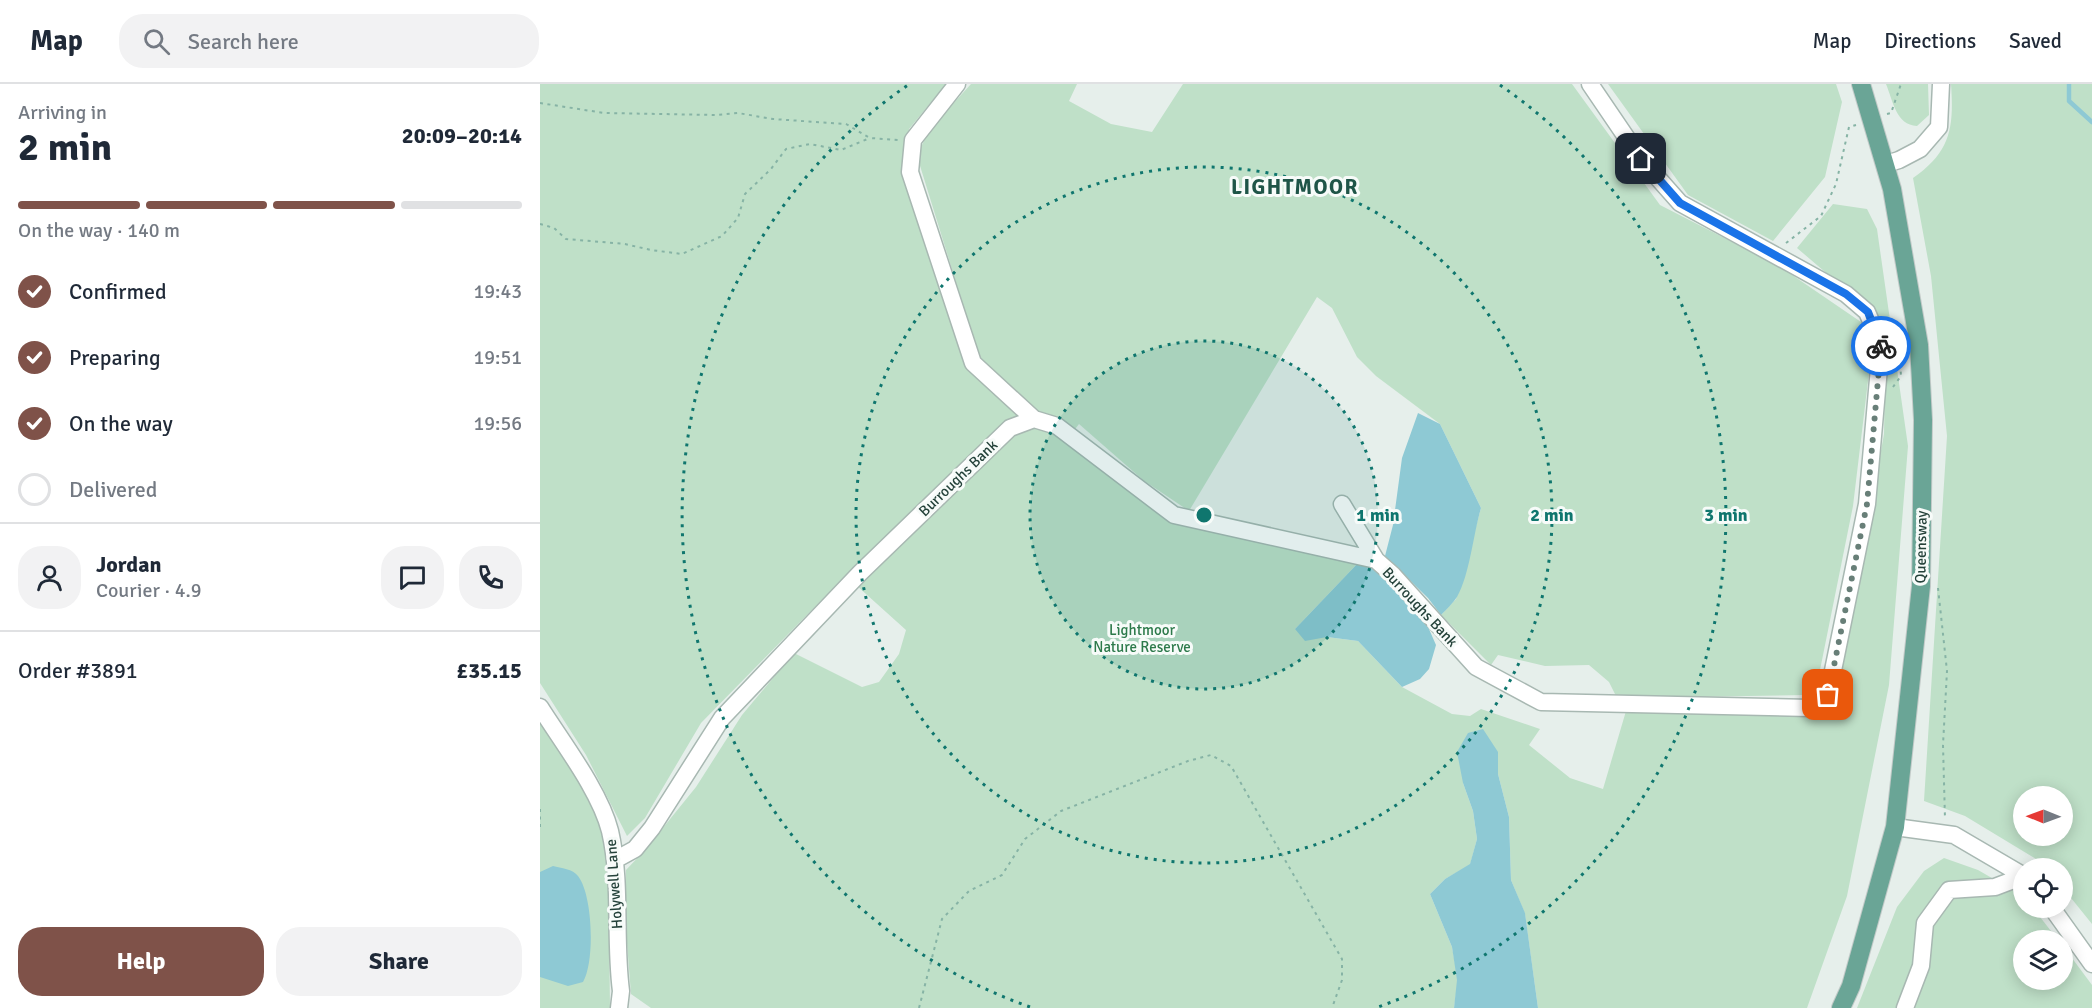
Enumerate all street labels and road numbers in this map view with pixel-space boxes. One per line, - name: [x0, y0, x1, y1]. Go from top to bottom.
- street label: Burroughs Bank: [915, 436, 1001, 520]
- street label: Queensway: [1911, 510, 1931, 584]
- street label: Burroughs Bank: [1379, 563, 1462, 651]
- street label: Holywell Lane: [602, 838, 626, 930]

